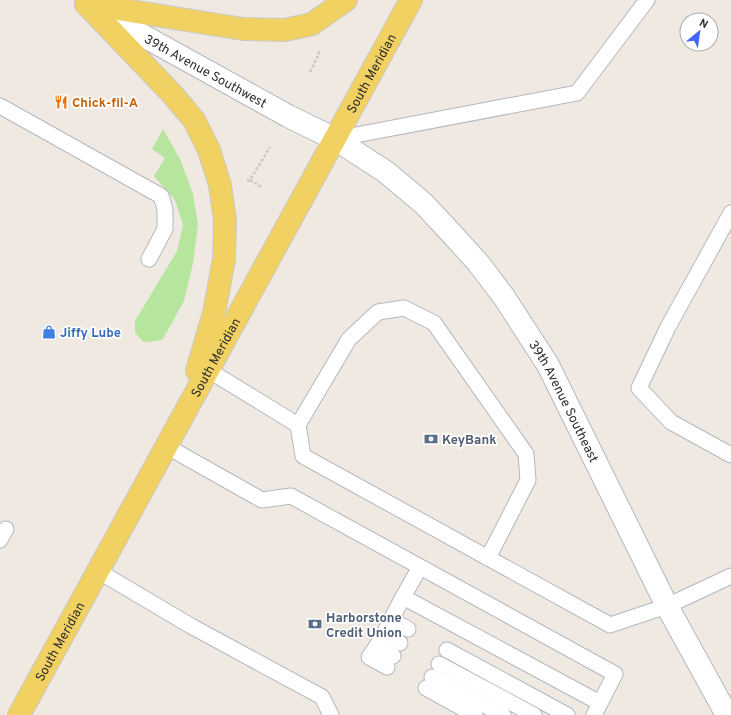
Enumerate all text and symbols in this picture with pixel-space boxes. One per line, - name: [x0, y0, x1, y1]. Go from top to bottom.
- north arrow: [679, 12, 719, 52]
- text: N: [697, 16, 710, 32]
- street label: 39th Avenue Southwest: [141, 32, 269, 113]
- street label: South Meridian: [344, 32, 401, 117]
- restaurant icon: Chick-fil-A: [53, 94, 69, 110]
- place label: Chick-fil-A: [72, 96, 138, 112]
- street label: South Meridian: [189, 316, 245, 401]
- shop icon: Jiffy Lube: [41, 324, 57, 340]
- place label: Jiffy Lube: [60, 326, 121, 342]
- street label: 39th Avenue Southeast: [524, 338, 601, 466]
- bank icon: KeyBank: [423, 431, 439, 447]
- place label: KeyBank: [442, 433, 496, 449]
- street label: South Meridian: [33, 600, 89, 685]
- place label: Harborstone Credit Union: [326, 611, 402, 642]
- bank icon: Harborstone Credit Union: [307, 616, 323, 632]

